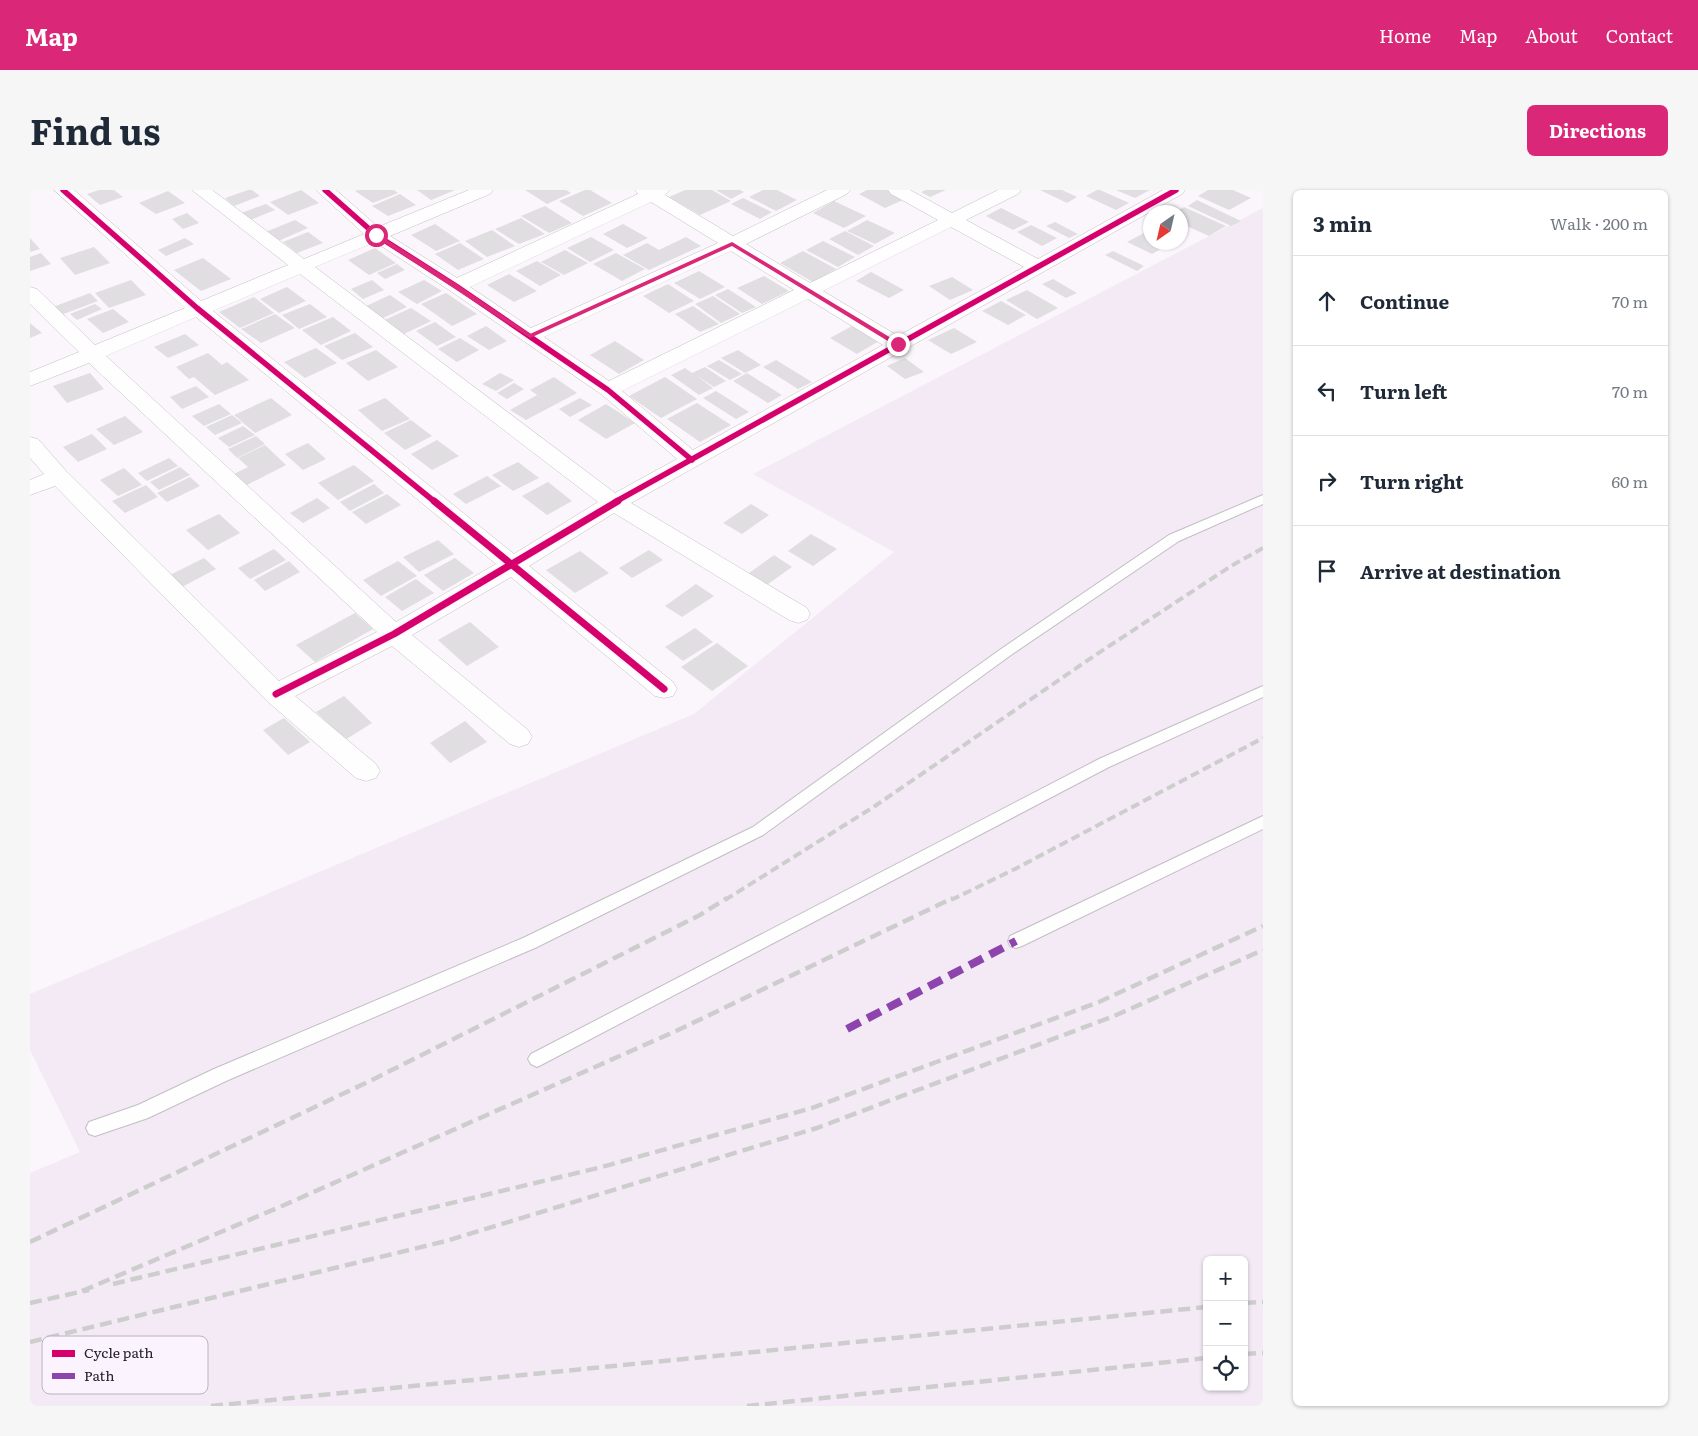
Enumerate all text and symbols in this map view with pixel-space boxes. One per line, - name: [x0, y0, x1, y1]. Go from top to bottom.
- text: Map: [25, 18, 78, 53]
- text: Home: [1379, 22, 1431, 49]
- text: Map: [1459, 22, 1497, 49]
- text: About: [1525, 22, 1578, 49]
- text: Contact: [1606, 22, 1673, 49]
- text: Find us: [30, 104, 160, 156]
- button: Directions: [1527, 105, 1668, 156]
- north arrow: [1143, 205, 1188, 250]
- text: 3 min: [1313, 207, 1372, 238]
- text: Walk · 200 m: [1550, 211, 1648, 235]
- route start: [365, 224, 388, 247]
- icon: ahead: [1313, 287, 1341, 315]
- text: Continue: [1360, 287, 1449, 315]
- text: 70 m: [1612, 289, 1648, 313]
- route end: [887, 333, 910, 356]
- icon: left: [1313, 377, 1341, 405]
- text: Turn left: [1360, 377, 1447, 405]
- text: 70 m: [1612, 379, 1648, 403]
- icon: right: [1313, 467, 1341, 495]
- text: Turn right: [1360, 467, 1464, 495]
- text: 60 m: [1611, 469, 1648, 493]
- icon: arrive: [1313, 557, 1341, 585]
- text: Arrive at destination: [1360, 557, 1561, 585]
- map controls: [1203, 1256, 1248, 1391]
- button: +: [1203, 1256, 1248, 1301]
- button: −: [1203, 1301, 1248, 1346]
- legend: [42, 1336, 208, 1394]
- text: Cycle path: [84, 1342, 153, 1362]
- button: locate: [1203, 1346, 1248, 1391]
- text: Path: [84, 1365, 114, 1385]

